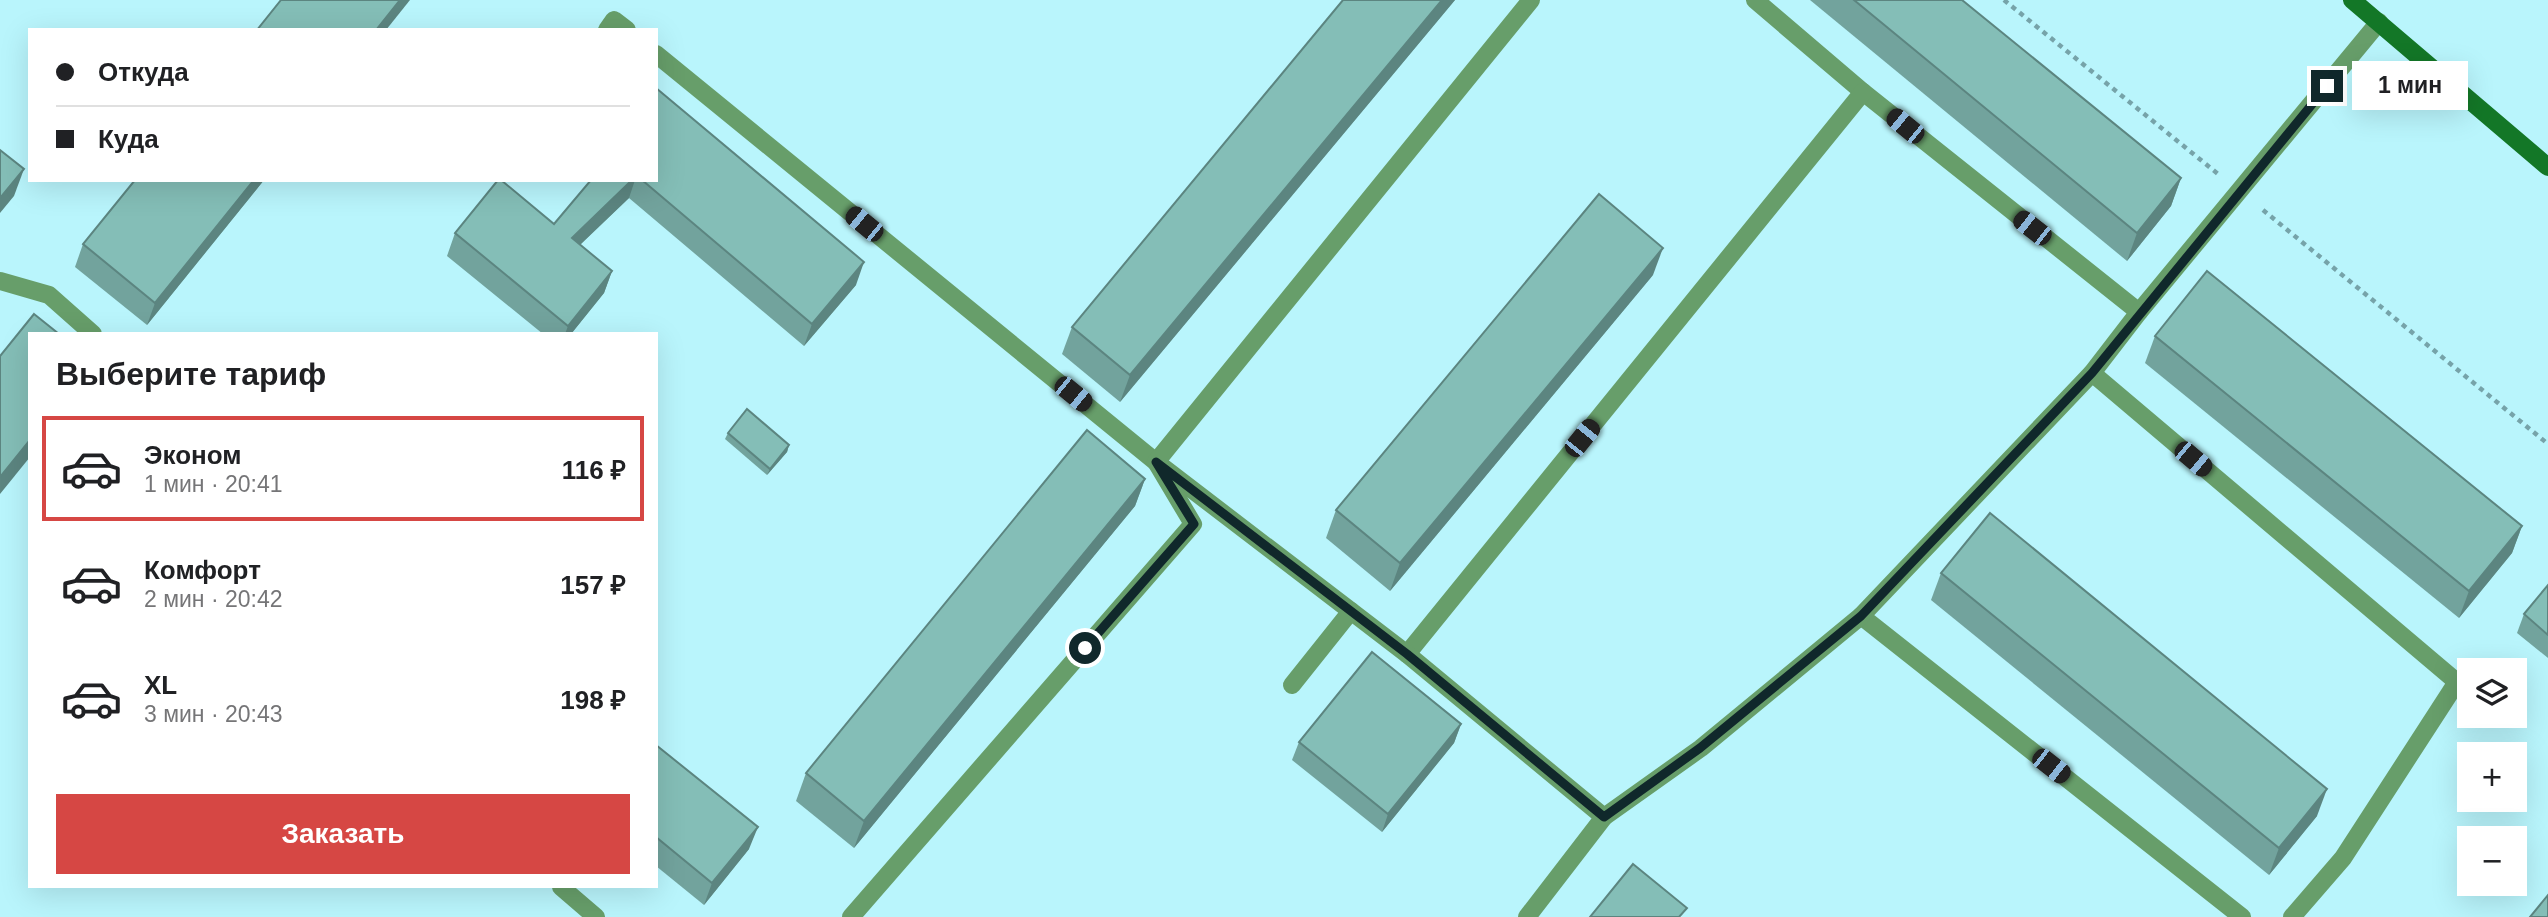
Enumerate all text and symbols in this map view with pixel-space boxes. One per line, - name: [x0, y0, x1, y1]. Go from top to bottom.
- text: Откуда: [98, 57, 189, 87]
- callout: 1 мин: [2352, 62, 2467, 110]
- route end: [2311, 70, 2343, 102]
- text: 1 мин: [2378, 72, 2442, 98]
- car: [1883, 105, 1928, 147]
- text: Куда: [98, 124, 159, 154]
- car: [842, 203, 887, 245]
- car: [2009, 207, 2056, 249]
- text: Выберите тариф: [56, 356, 326, 392]
- car: [1051, 373, 1096, 415]
- car: [1561, 415, 1604, 461]
- icon: car: [60, 437, 123, 500]
- car: [2171, 437, 2216, 481]
- text: Эконом: [144, 440, 242, 470]
- text: 116 ₽: [562, 455, 626, 485]
- text: 1 мин · 20:41: [144, 471, 283, 497]
- icon: car: [60, 552, 123, 615]
- text: Комфорт: [144, 555, 261, 585]
- text: 157 ₽: [560, 570, 626, 600]
- text: 2 мин · 20:42: [144, 586, 283, 612]
- route start: [1069, 632, 1101, 664]
- map controls: [2457, 658, 2527, 896]
- button: layers: [2457, 658, 2527, 728]
- icon: car: [60, 667, 123, 730]
- text: XL: [144, 670, 177, 700]
- text: 198 ₽: [560, 685, 626, 715]
- text: 3 мин · 20:43: [144, 701, 283, 727]
- button: +: [2457, 742, 2527, 812]
- car: [2028, 745, 2075, 787]
- button: Заказать: [56, 794, 630, 874]
- button: −: [2457, 826, 2527, 896]

